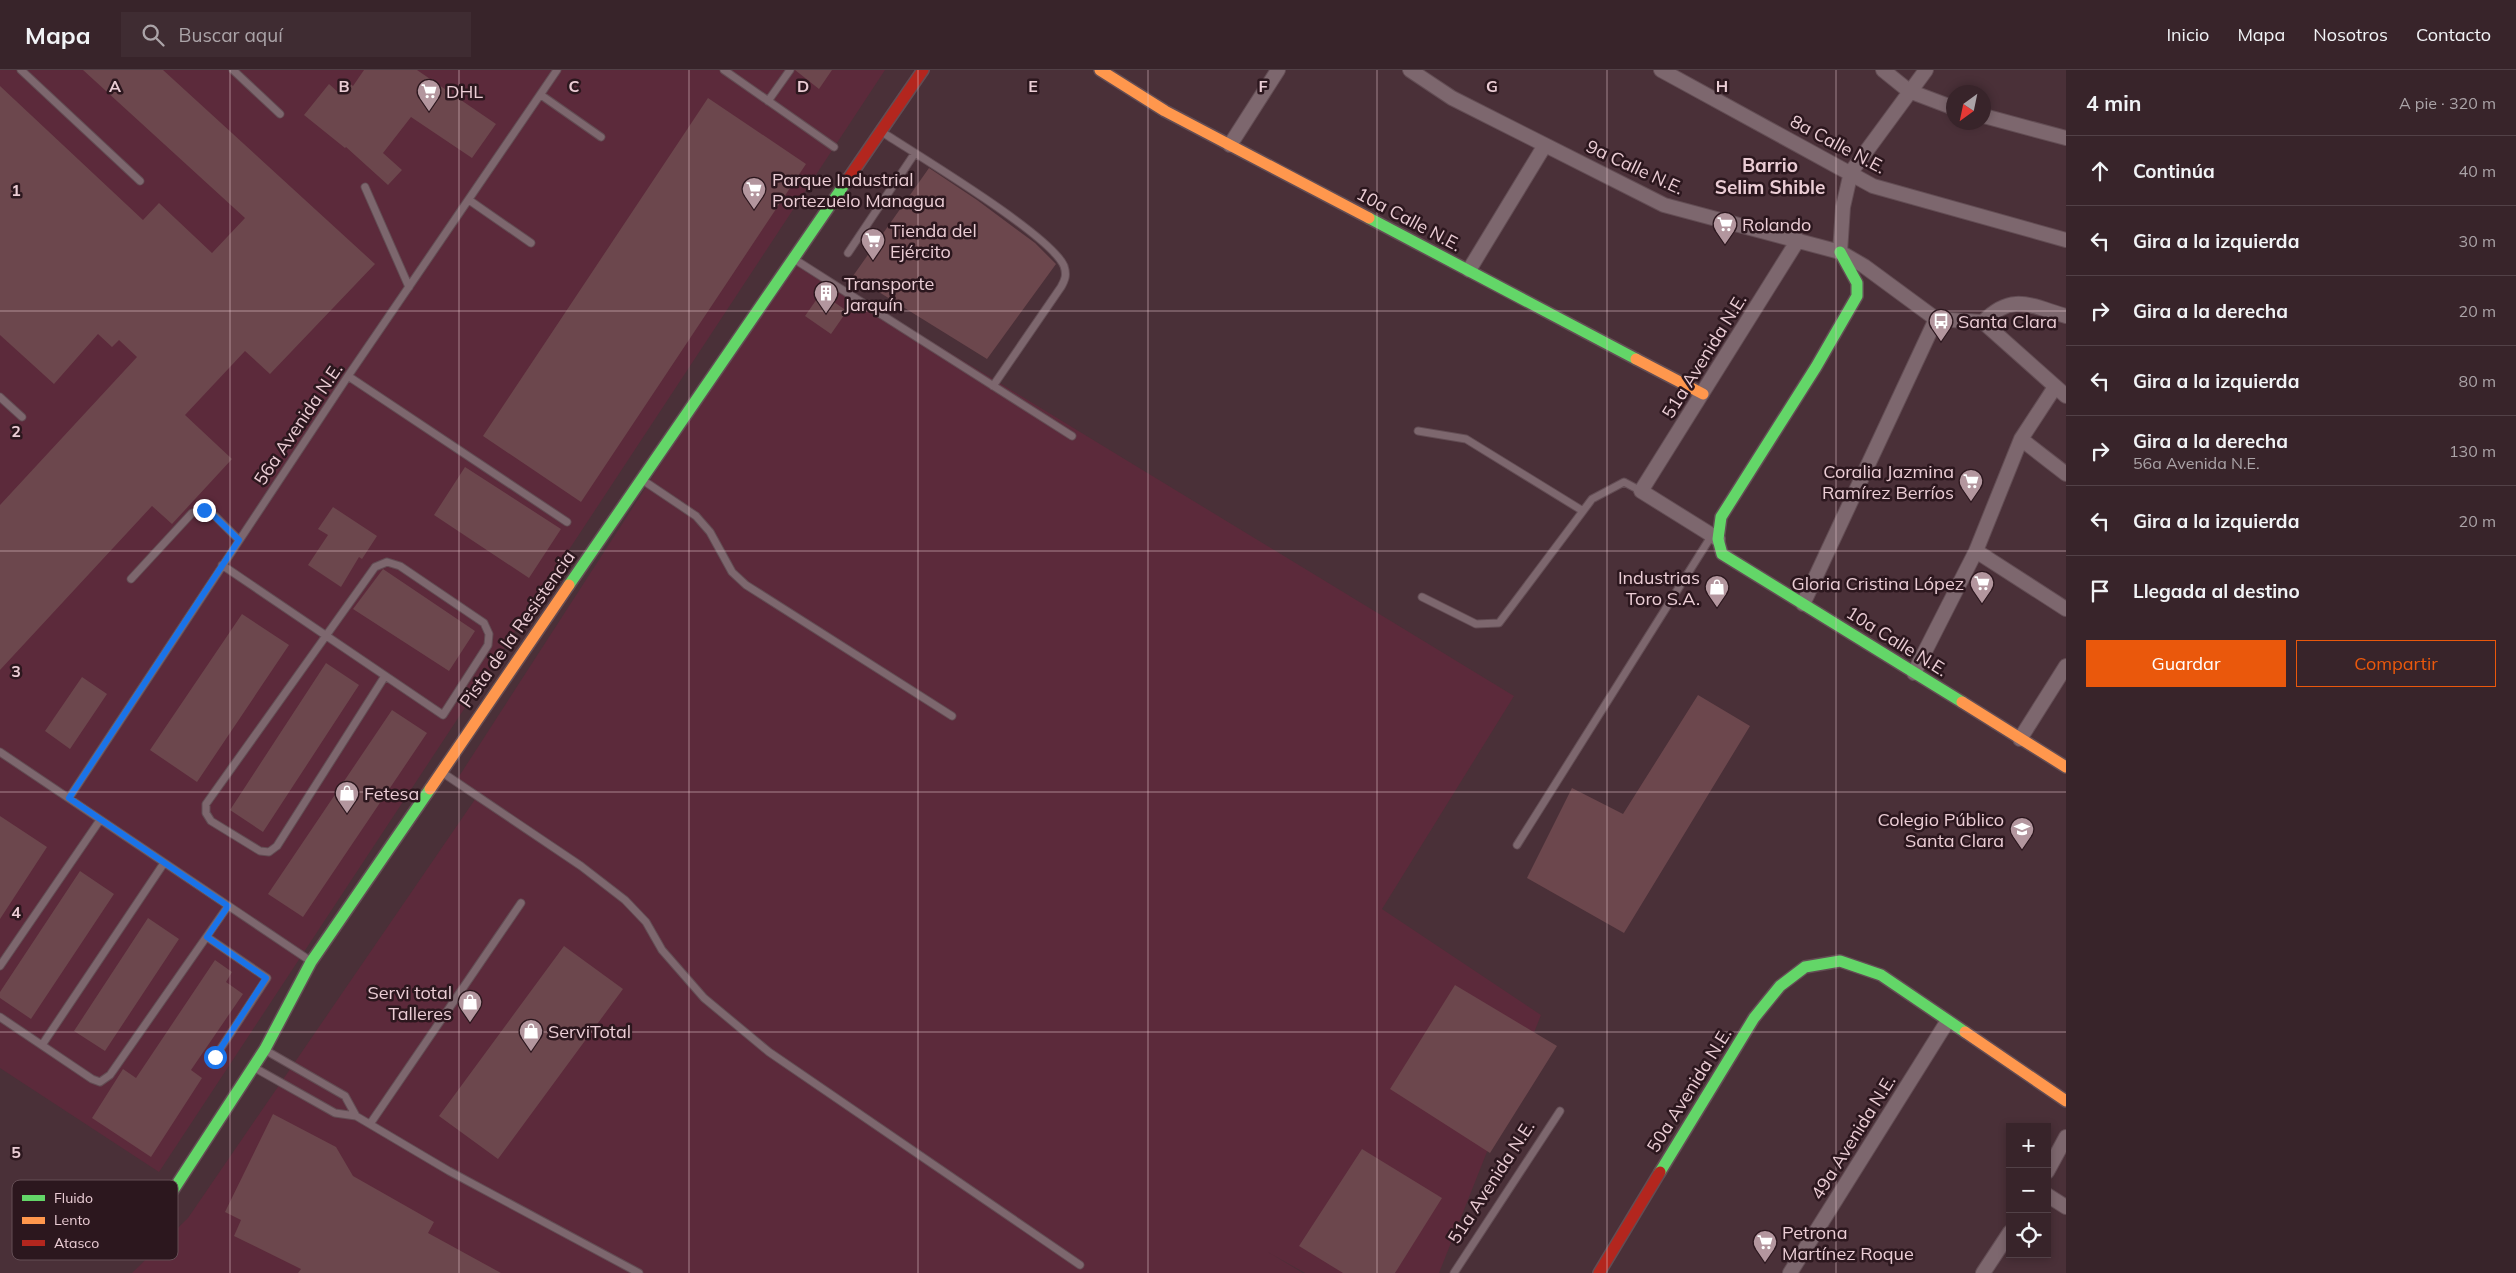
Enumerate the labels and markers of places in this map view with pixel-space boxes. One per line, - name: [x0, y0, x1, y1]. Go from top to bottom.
- supermarket icon: DHL: [416, 78, 442, 112]
- place label: DHL: [446, 80, 483, 103]
- place label: Parque Industrial Portezuelo Managua: [772, 168, 945, 212]
- supermarket icon: Parque Industrial Portezuelo Managua: [741, 176, 767, 210]
- supermarket icon: Rolando: [1712, 211, 1738, 245]
- place label: Rolando: [1742, 213, 1811, 236]
- place label: Tienda del Ejército: [890, 219, 977, 263]
- supermarket icon: Tienda del Ejército: [860, 227, 886, 261]
- place label: Transporte Jarquín: [844, 272, 934, 316]
- building icon: Transporte Jarquín: [813, 280, 839, 314]
- bus stop icon: Santa Clara: [1928, 308, 1954, 342]
- place label: Santa Clara: [1958, 310, 2057, 333]
- place label: Coralia Jazmina Ramírez Berríos: [1822, 460, 1954, 504]
- supermarket icon: Coralia Jazmina Ramírez Berríos: [1958, 468, 1984, 502]
- place label: Industrias Toro S.A.: [1618, 566, 1700, 610]
- supermarket icon: Gloria Cristina López: [1969, 570, 1995, 604]
- place label: Gloria Cristina López: [1791, 572, 1964, 595]
- shop icon: Industrias Toro S.A.: [1704, 574, 1730, 608]
- shop icon: Fetesa: [334, 780, 360, 814]
- place label: Fetesa: [364, 782, 419, 805]
- place label: Colegio Público Santa Clara: [1877, 808, 2004, 852]
- school or university icon: Colegio Público Santa Clara: [2009, 816, 2035, 850]
- place label: Servi total Talleres: [368, 981, 452, 1025]
- shop icon: Servi total Talleres: [457, 989, 483, 1023]
- shop icon: ServiTotal: [518, 1018, 544, 1052]
- place label: ServiTotal: [548, 1020, 631, 1043]
- place label: Petrona Martínez Roque: [1782, 1221, 1914, 1265]
- supermarket icon: Petrona Martínez Roque: [1752, 1229, 1778, 1263]

